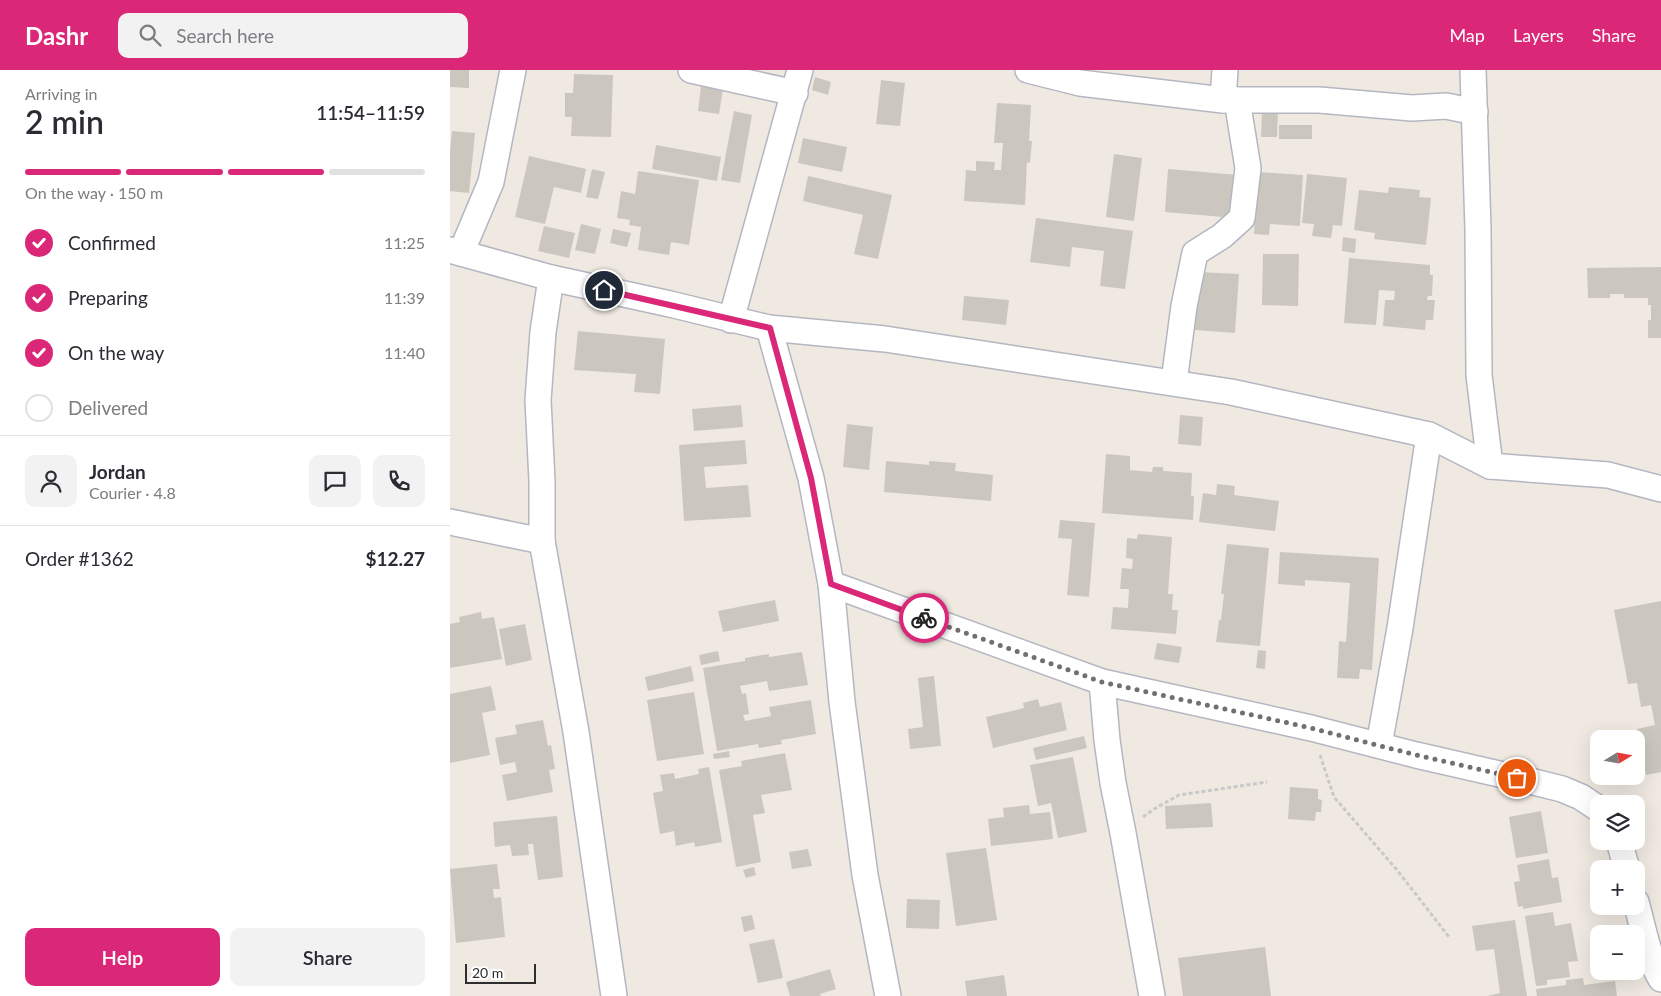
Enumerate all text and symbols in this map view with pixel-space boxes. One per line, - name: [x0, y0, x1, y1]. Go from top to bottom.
- search box: [118, 13, 468, 58]
- text: Dashr: [25, 21, 88, 50]
- icon: search: [136, 21, 164, 49]
- text: Search here: [176, 24, 274, 47]
- text: Map: [1449, 24, 1485, 46]
- text: Layers: [1513, 24, 1564, 46]
- text: Share: [1592, 24, 1636, 46]
- text: Arriving in: [25, 84, 98, 103]
- text: 11:54–11:59: [316, 101, 425, 124]
- text: 2 min: [25, 102, 104, 141]
- text: On the way · 150 m: [25, 183, 163, 202]
- icon: check: [25, 229, 53, 257]
- text: Confirmed: [68, 231, 156, 254]
- text: 11:25: [384, 233, 425, 252]
- pin: [583, 269, 625, 311]
- icon: home: [590, 276, 618, 304]
- icon: check: [25, 284, 53, 312]
- text: Preparing: [68, 286, 148, 309]
- text: 11:39: [384, 288, 425, 307]
- icon: check: [25, 339, 53, 367]
- text: On the way: [68, 341, 164, 364]
- text: 11:40: [384, 343, 425, 362]
- text: Delivered: [68, 396, 148, 419]
- button: person: [25, 455, 77, 507]
- button: chat: [309, 455, 361, 507]
- button: phone: [373, 455, 425, 507]
- text: Jordan: [89, 460, 146, 483]
- text: Courier · 4.8: [89, 483, 176, 502]
- text: Order #1362: [25, 547, 134, 570]
- text: $12.27: [365, 547, 425, 570]
- courier: [899, 593, 949, 643]
- icon: bike: [910, 604, 938, 632]
- north arrow: [1590, 730, 1645, 785]
- map controls: [1590, 730, 1645, 980]
- pin: [1496, 757, 1538, 799]
- icon: bag: [1503, 764, 1531, 792]
- button: layers: [1590, 795, 1645, 850]
- button: +: [1590, 860, 1645, 915]
- button: −: [1590, 925, 1645, 980]
- button: Help: [25, 928, 220, 986]
- button: Share: [230, 928, 425, 986]
- scale bar: [465, 961, 536, 984]
- text: 20 m: [472, 964, 503, 981]

